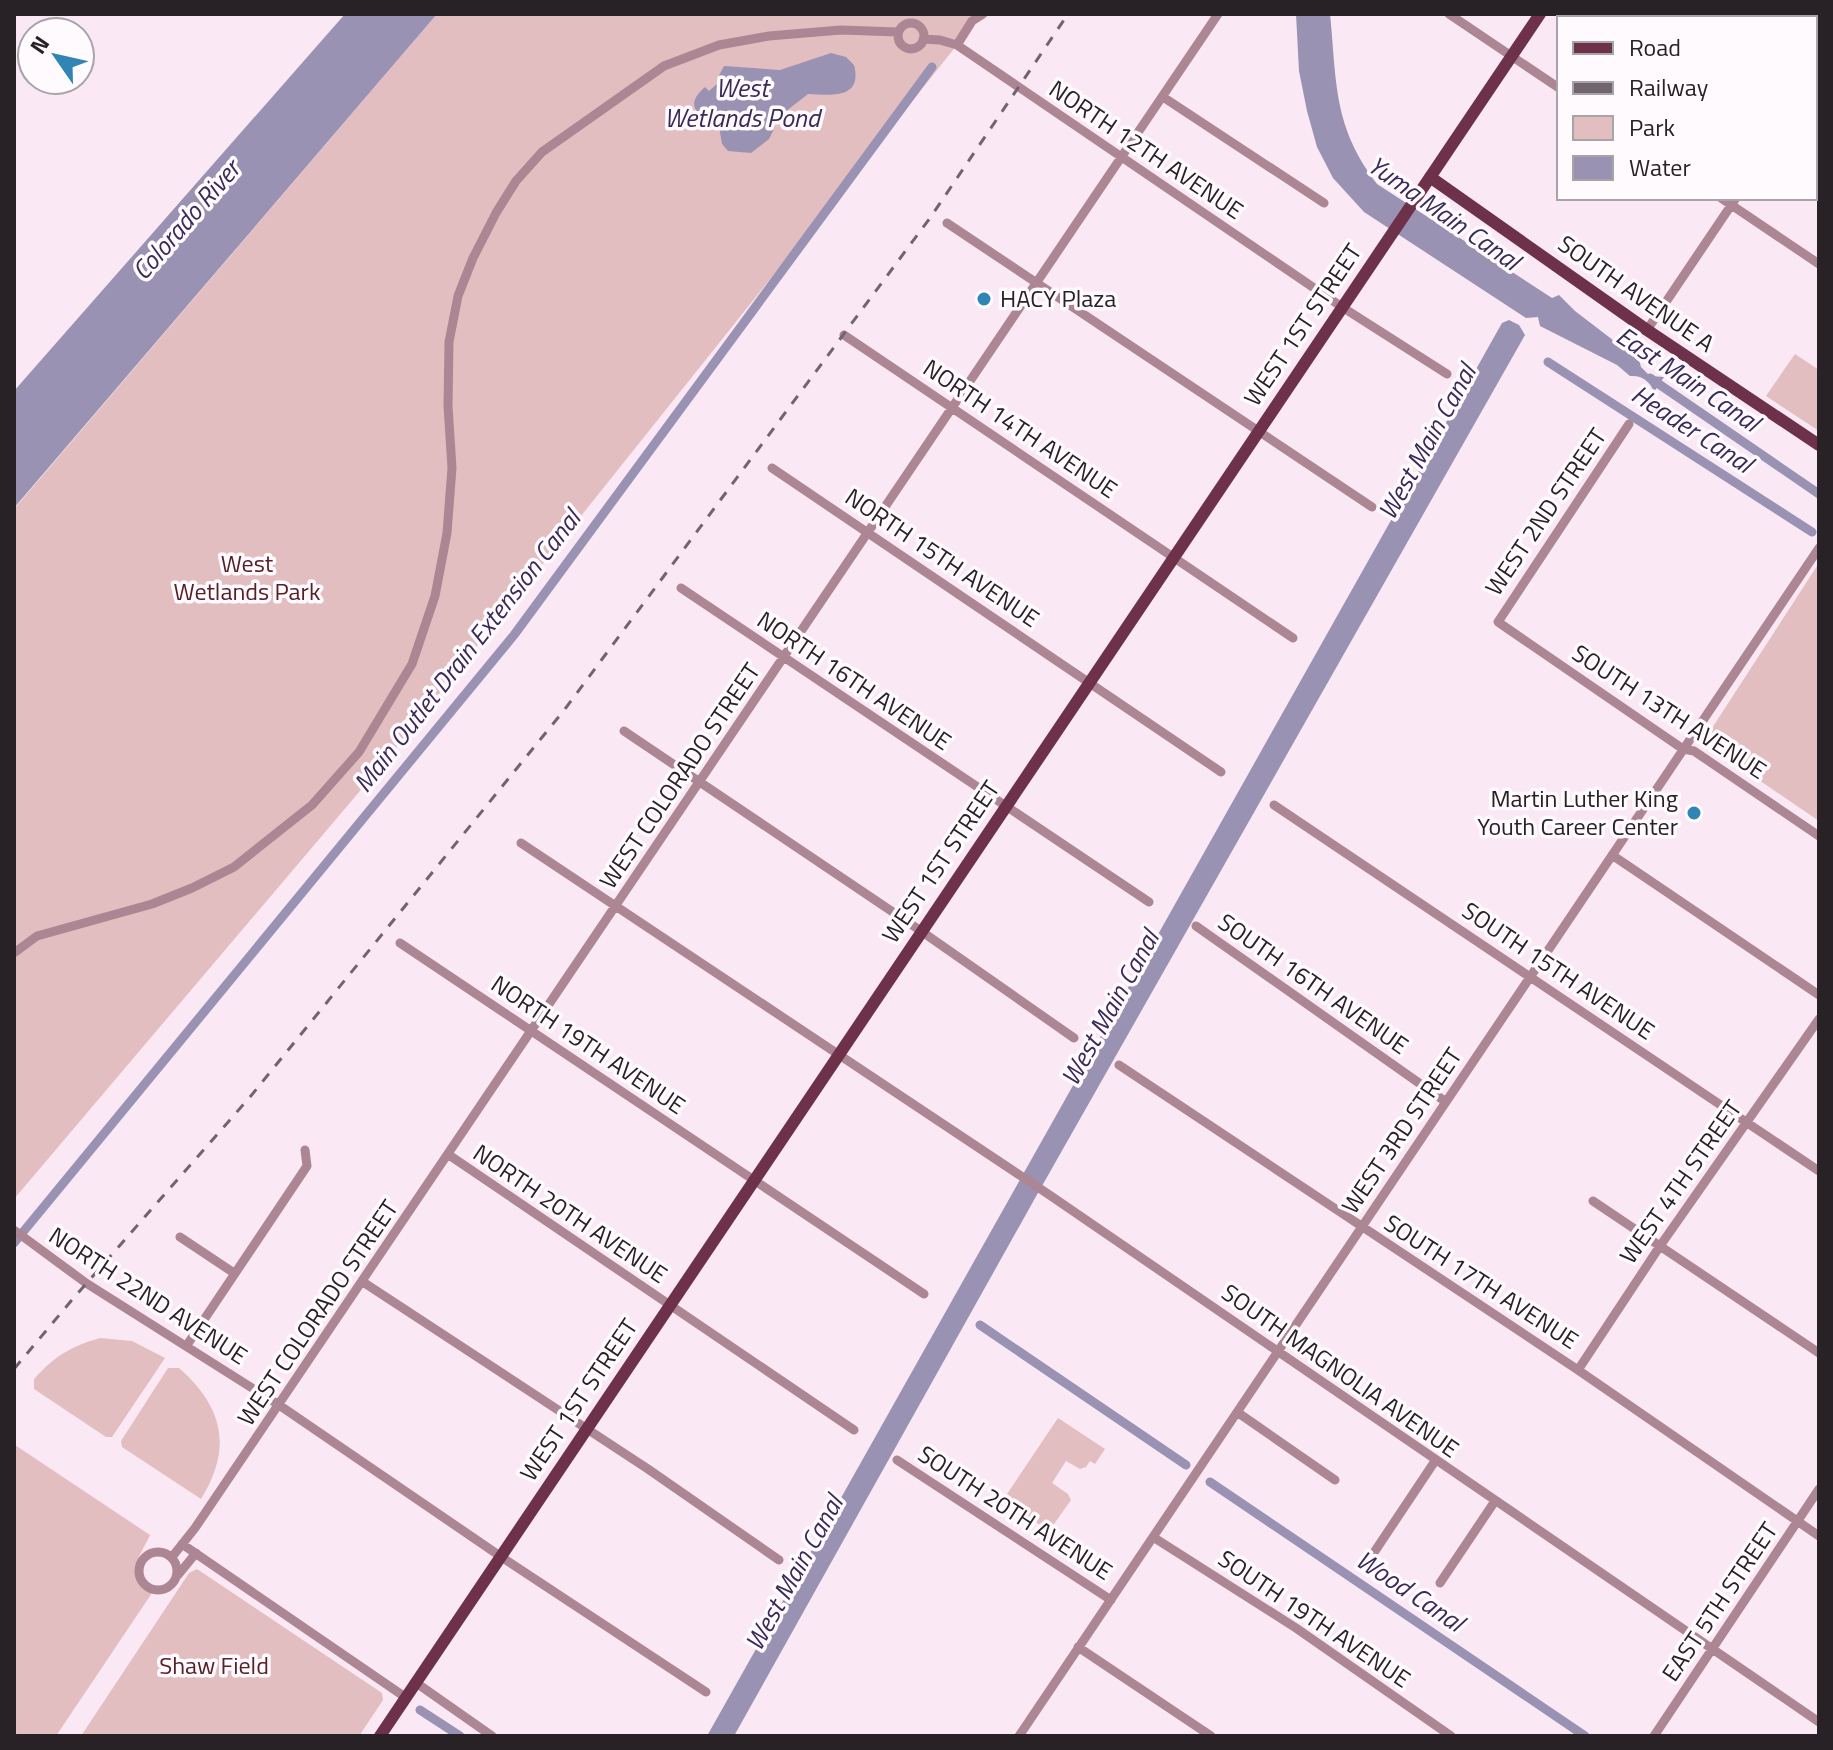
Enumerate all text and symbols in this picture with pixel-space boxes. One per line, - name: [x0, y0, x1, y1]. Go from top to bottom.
- north arrow: [16, 16, 96, 96]
- legend: [1557, 16, 1817, 200]
- text: N: [21, 29, 58, 61]
- text: Road: [1629, 29, 1681, 65]
- water label: West Wetlands Pond: [664, 68, 823, 137]
- text: Railway: [1629, 69, 1709, 105]
- street label: NORTH 12TH AVENUE: [1042, 71, 1251, 228]
- text: Park: [1629, 109, 1675, 145]
- water label: Yuma Main Canal: [1360, 146, 1531, 282]
- water label: Colorado River: [122, 149, 251, 288]
- text: Water: [1629, 149, 1691, 185]
- street label: SOUTH AVENUE A: [1551, 226, 1722, 361]
- street label: WEST 1ST STREET: [1234, 236, 1370, 413]
- place label: HACY Plaza: [1000, 280, 1116, 316]
- marker: HACY Plaza: [975, 290, 993, 308]
- water label: East Main Canal: [1609, 316, 1771, 443]
- street label: NORTH 14TH AVENUE: [916, 350, 1125, 507]
- water label: West Main Canal: [1368, 354, 1487, 527]
- water label: Header Canal: [1624, 375, 1763, 484]
- street label: WEST 2ND STREET: [1476, 420, 1615, 602]
- street label: NORTH 15TH AVENUE: [838, 479, 1047, 636]
- water label: Main Outlet Drain Extension Canal: [344, 498, 592, 800]
- park label: West Wetlands Park: [174, 545, 321, 609]
- street label: NORTH 16TH AVENUE: [750, 602, 959, 759]
- street label: SOUTH 13TH AVENUE: [1565, 635, 1774, 788]
- street label: WEST COLORADO STREET: [590, 655, 769, 896]
- street label: WEST 1ST STREET: [872, 773, 1008, 950]
- place label: Martin Luther King Youth Career Center: [1477, 780, 1678, 844]
- marker: Martin Luther King Youth Career Center: [1685, 804, 1703, 822]
- street label: SOUTH 15TH AVENUE: [1455, 892, 1662, 1048]
- street label: SOUTH 16TH AVENUE: [1211, 904, 1416, 1063]
- water label: West Main Canal: [1051, 920, 1170, 1093]
- street label: NORTH 19TH AVENUE: [484, 966, 693, 1123]
- street label: WEST 3RD STREET: [1332, 1040, 1471, 1221]
- street label: WEST 4TH STREET: [1610, 1092, 1750, 1271]
- street label: NORTH 20TH AVENUE: [466, 1135, 675, 1292]
- street label: WEST COLORADO STREET: [228, 1192, 407, 1433]
- street label: SOUTH 17TH AVENUE: [1377, 1205, 1586, 1358]
- street label: NORTH 22ND AVENUE: [42, 1217, 255, 1373]
- street label: SOUTH MAGNOLIA AVENUE: [1215, 1274, 1467, 1466]
- street label: WEST 1ST STREET: [510, 1311, 646, 1488]
- street label: SOUTH 20TH AVENUE: [911, 1436, 1120, 1589]
- water label: West Main Canal: [735, 1485, 854, 1658]
- street label: EAST 5TH STREET: [1652, 1514, 1786, 1688]
- street label: SOUTH 19TH AVENUE: [1211, 1540, 1418, 1696]
- water label: Wood Canal: [1348, 1540, 1475, 1643]
- park label: Shaw Field: [159, 1647, 269, 1683]

